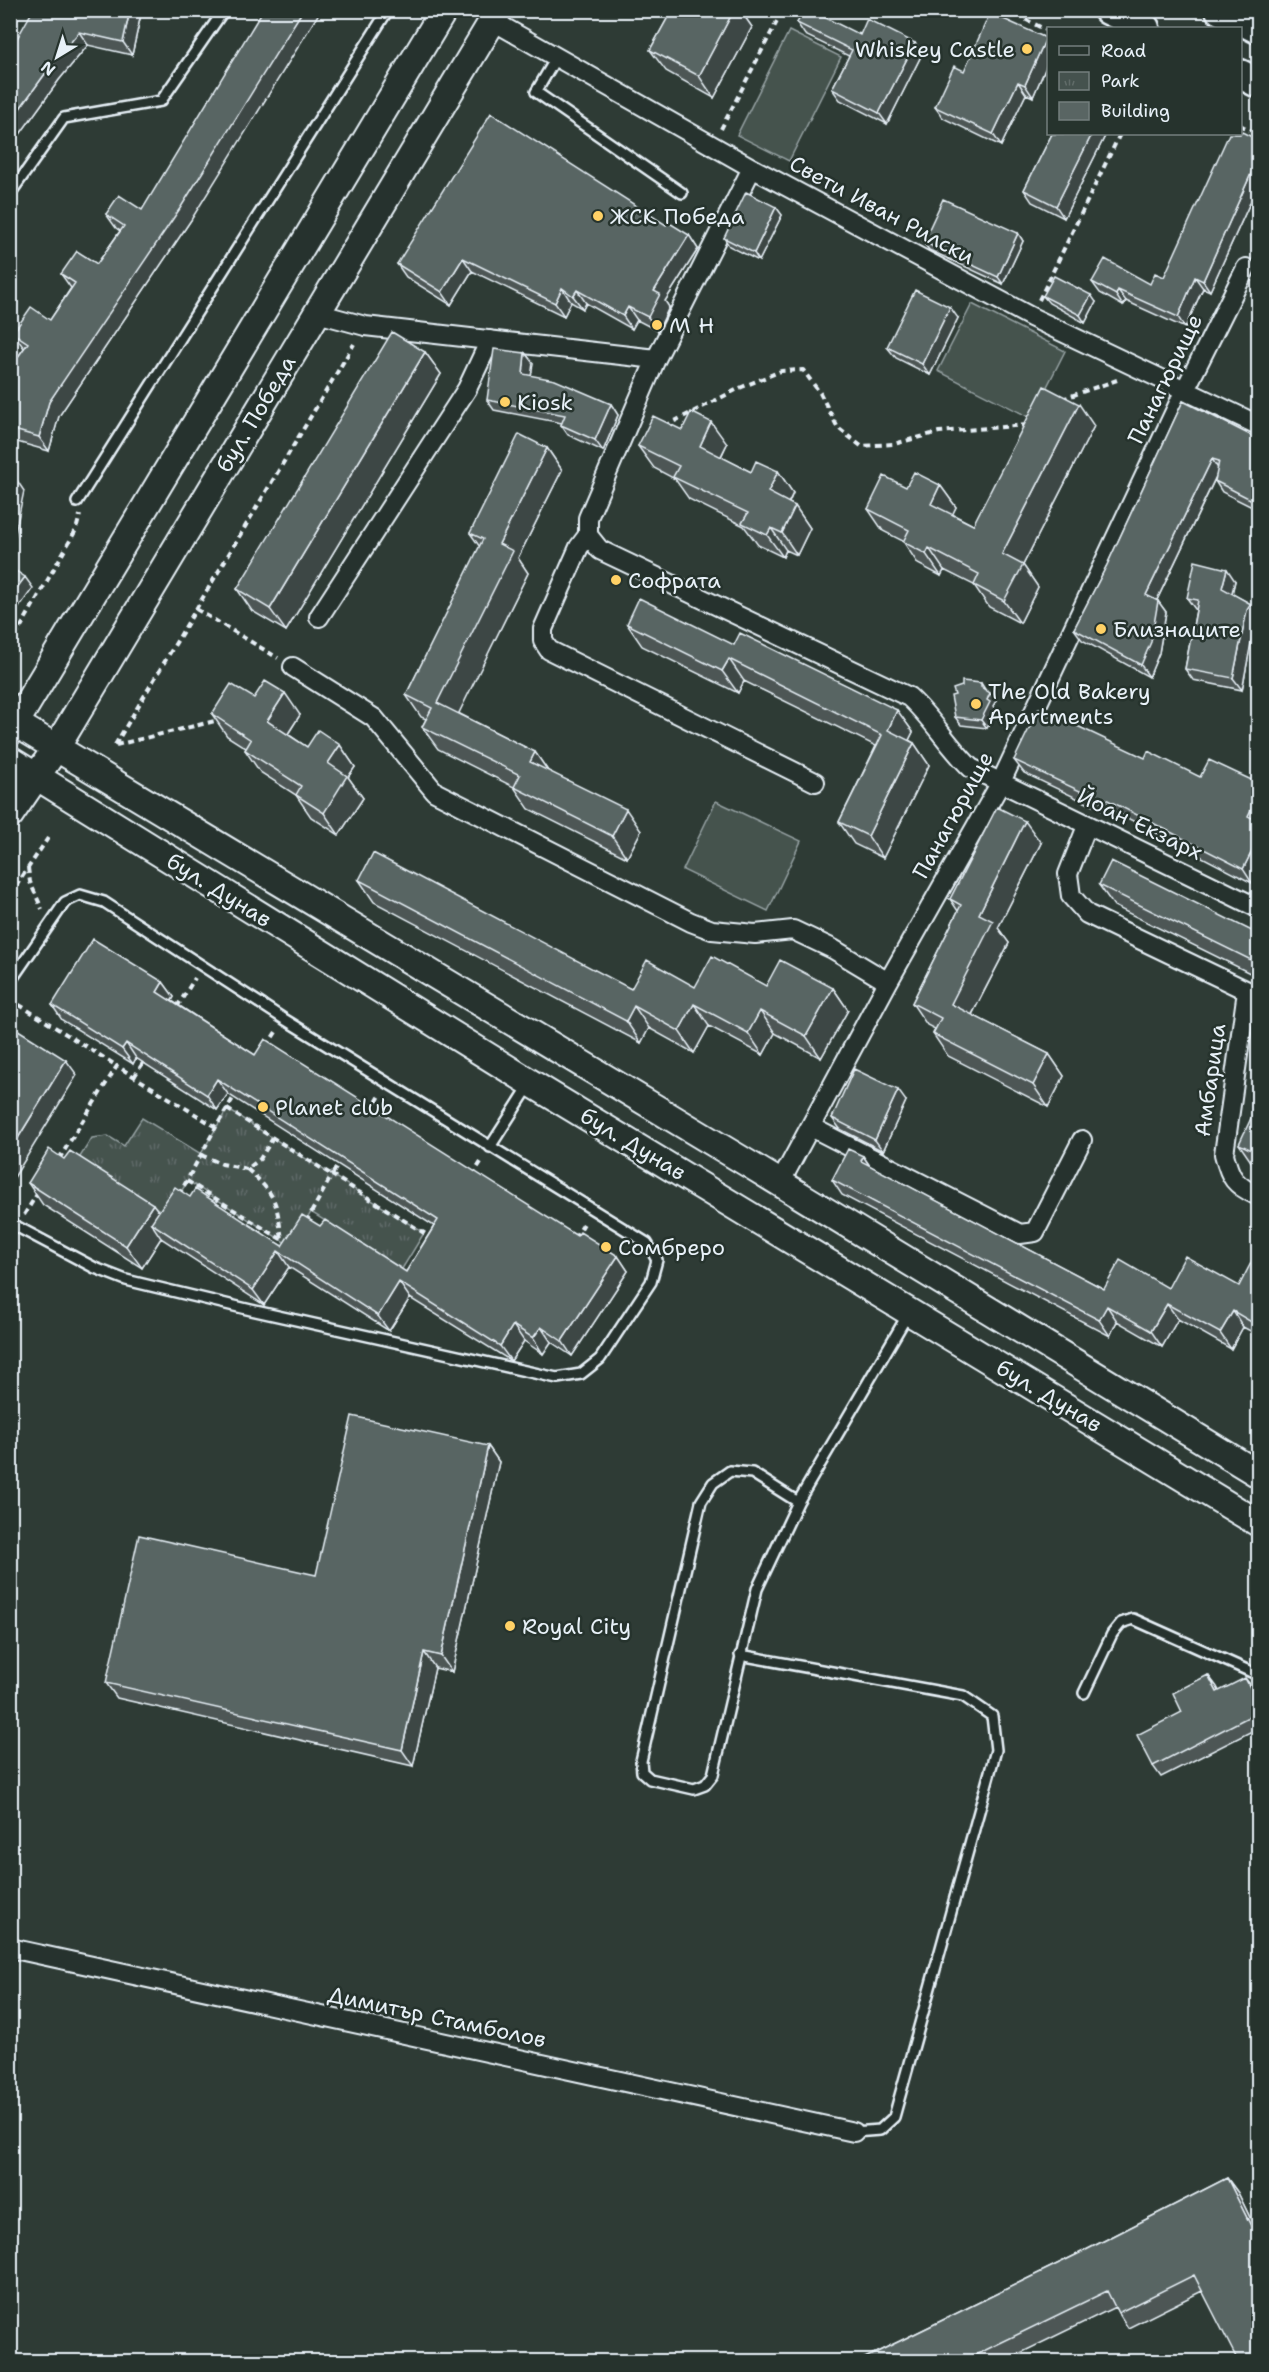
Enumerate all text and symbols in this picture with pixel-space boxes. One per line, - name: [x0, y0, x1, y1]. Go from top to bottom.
- north arrow: [27, 27, 87, 87]
- legend: [1047, 27, 1242, 135]
- place label: Whiskey Castle: [855, 35, 1015, 64]
- text: Road: [1101, 39, 1146, 63]
- marker: Whiskey Castle: [1020, 42, 1034, 56]
- text: N: [37, 56, 60, 81]
- text: Park: [1101, 69, 1140, 93]
- text: Building: [1101, 99, 1170, 123]
- street label: Свети Иван Рилски: [784, 149, 980, 271]
- place label: ЖСК Победа: [610, 202, 745, 231]
- marker: ЖСК Победа: [591, 209, 605, 223]
- street label: Панагюрище: [1121, 309, 1209, 449]
- place label: М Н: [669, 311, 714, 340]
- marker: М Н: [650, 318, 664, 332]
- street label: бул. Победа: [210, 350, 303, 478]
- place label: Kiosk: [517, 388, 573, 417]
- marker: Kiosk: [498, 395, 512, 409]
- place label: Софрата: [628, 566, 721, 595]
- marker: Софрата: [609, 573, 623, 587]
- place label: Близнаците: [1113, 615, 1241, 644]
- marker: Близнаците: [1094, 622, 1108, 636]
- place label: The Old Bakery Apartments: [988, 677, 1151, 731]
- marker: The Old Bakery Apartments: [969, 697, 983, 711]
- street label: Панагюрище: [906, 746, 1000, 884]
- street label: Йоан Екзарх: [1072, 781, 1208, 867]
- street label: бул. Дунав: [161, 846, 277, 934]
- street label: Амбарица: [1188, 1021, 1232, 1138]
- place label: Planet club: [275, 1093, 393, 1122]
- marker: Planet club: [256, 1100, 270, 1114]
- street label: бул. Дунав: [575, 1101, 691, 1187]
- place label: Сомбреро: [618, 1233, 725, 1262]
- marker: Сомбреро: [599, 1240, 613, 1254]
- street label: бул. Дунав: [991, 1353, 1107, 1439]
- place label: Royal City: [522, 1612, 631, 1641]
- marker: Royal City: [503, 1619, 517, 1633]
- street label: Димитър Стамболов: [325, 1980, 549, 2054]

